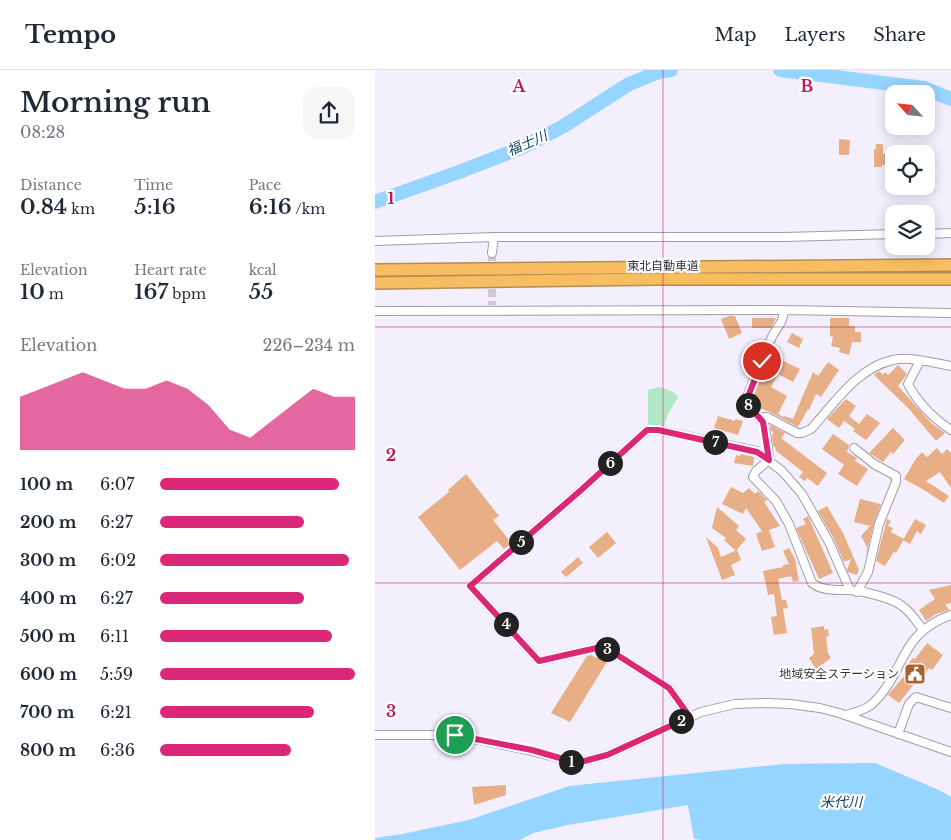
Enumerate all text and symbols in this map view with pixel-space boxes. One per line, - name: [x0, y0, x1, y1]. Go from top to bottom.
- text: Tempo: [25, 20, 116, 49]
- text: Map: [715, 24, 756, 46]
- text: Layers: [784, 24, 845, 46]
- text: Share: [873, 24, 926, 46]
- text: A: [512, 76, 527, 96]
- text: B: [801, 76, 814, 96]
- text: Morning run: [20, 85, 211, 120]
- north arrow: [885, 85, 935, 135]
- map controls: [885, 85, 935, 255]
- button: share: [303, 87, 355, 139]
- text: 08:28: [20, 122, 65, 142]
- water label: 福士川: [504, 125, 552, 160]
- button: locate: [885, 145, 935, 195]
- text: Distance: [20, 176, 82, 194]
- text: Time: [134, 176, 173, 194]
- text: Pace: [249, 176, 281, 194]
- text: 1: [388, 188, 395, 208]
- text: 0.84: [20, 194, 67, 220]
- text: 5:16: [134, 194, 176, 220]
- text: 6:16: [249, 194, 292, 220]
- text: km: [67, 200, 95, 218]
- text: /km: [292, 200, 325, 218]
- button: layers: [885, 205, 935, 255]
- street label: 東北自動車道: [627, 258, 699, 273]
- text: Elevation: [20, 261, 88, 279]
- text: Heart rate: [134, 261, 206, 279]
- text: kcal: [249, 261, 277, 279]
- text: 10: [20, 279, 45, 305]
- text: 167: [134, 279, 168, 305]
- text: 55: [249, 279, 273, 305]
- text: m: [45, 285, 64, 303]
- text: bpm: [168, 285, 206, 303]
- text: Elevation: [20, 335, 97, 355]
- text: 226–234 m: [263, 335, 355, 355]
- pin: [741, 340, 783, 382]
- icon: check: [748, 347, 776, 375]
- pin: 8: [735, 392, 761, 418]
- text: 8: [744, 396, 753, 414]
- pin: 7: [703, 430, 727, 454]
- text: 7: [712, 433, 719, 451]
- text: 2: [386, 445, 396, 465]
- pin: 6: [597, 450, 623, 476]
- text: 6: [606, 454, 615, 472]
- text: 100 m: [20, 474, 73, 494]
- text: 6:07: [100, 474, 134, 494]
- text: 200 m: [20, 512, 77, 532]
- text: 6:27: [100, 512, 133, 532]
- pin: 5: [509, 530, 533, 554]
- text: 5: [517, 533, 526, 551]
- text: 300 m: [20, 550, 76, 570]
- text: 6:02: [100, 550, 136, 570]
- text: 400 m: [20, 588, 77, 608]
- text: 6:27: [100, 588, 133, 608]
- pin: 4: [493, 612, 519, 636]
- text: 4: [502, 615, 511, 633]
- text: 500 m: [20, 626, 76, 646]
- text: 6:11: [100, 626, 129, 646]
- pin: 3: [595, 636, 619, 662]
- text: 3: [603, 640, 612, 658]
- public building icon: 地域安全ステーション: [903, 662, 927, 686]
- text: 600 m: [20, 664, 77, 684]
- text: 5:59: [100, 664, 133, 684]
- place label: 地域安全ステーション: [779, 666, 899, 681]
- text: 3: [386, 701, 396, 721]
- text: 700 m: [20, 702, 74, 722]
- text: 6:21: [100, 702, 132, 722]
- pin: 2: [669, 708, 693, 734]
- text: 2: [677, 712, 686, 730]
- pin: [434, 714, 476, 756]
- icon: arrive: [441, 721, 469, 749]
- text: 800 m: [20, 740, 76, 760]
- text: 6:36: [100, 740, 135, 760]
- pin: 1: [559, 750, 583, 774]
- text: 1: [568, 753, 575, 771]
- water label: 米代川: [820, 793, 864, 811]

